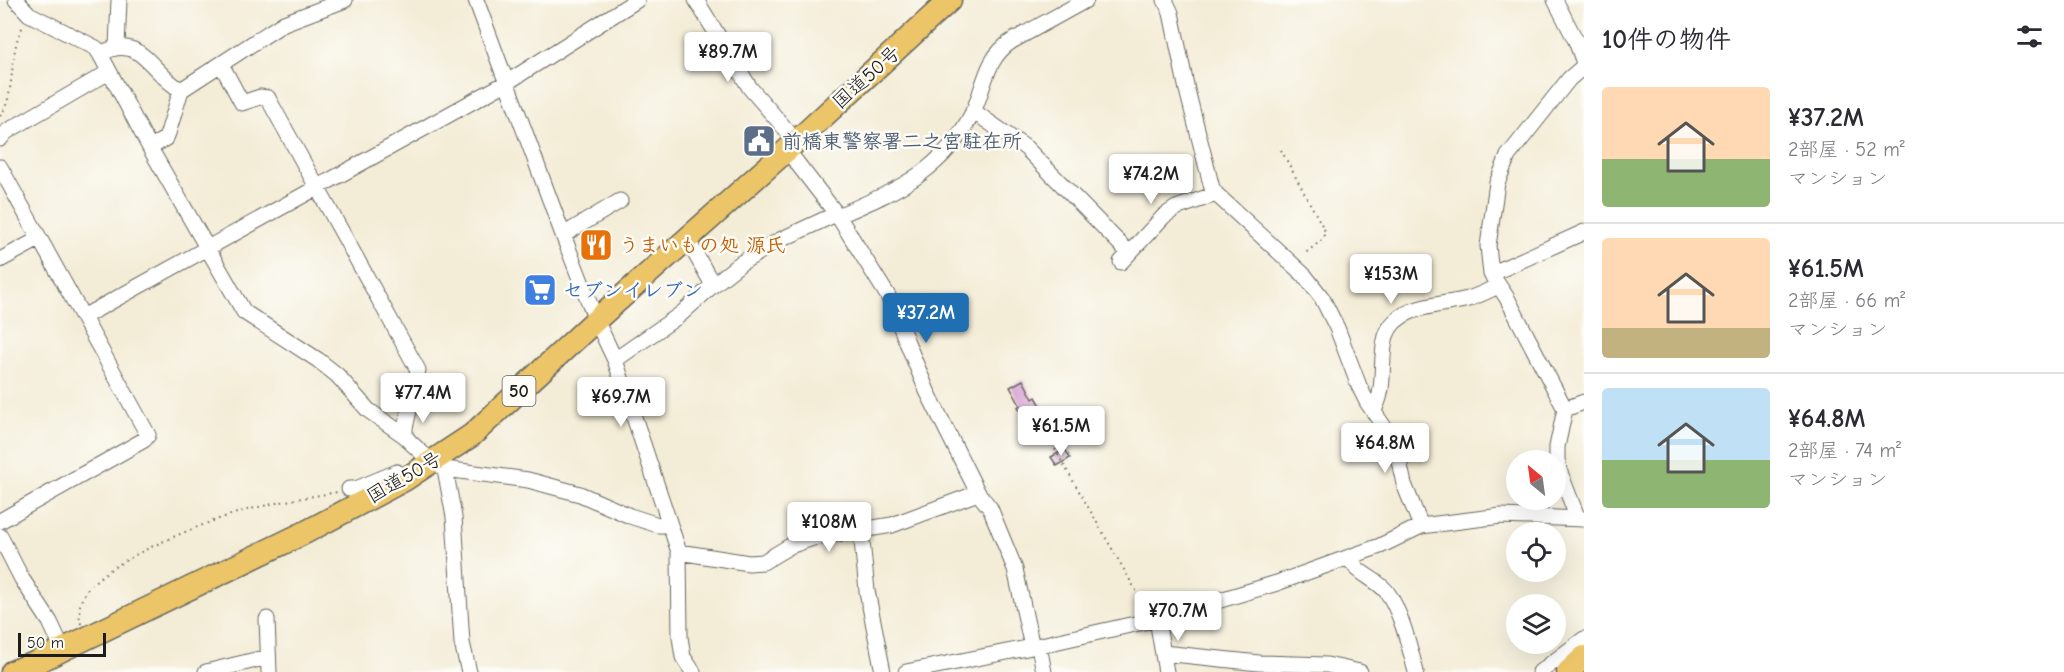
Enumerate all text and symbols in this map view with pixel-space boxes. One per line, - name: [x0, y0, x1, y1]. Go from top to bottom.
- icon: filters: [2013, 20, 2046, 53]
- text: 10件の物件: [1602, 25, 1731, 55]
- pin: ¥89.7M: [679, 32, 777, 83]
- text: ¥89.7M: [698, 40, 758, 63]
- street label: 国道50号: [828, 41, 905, 114]
- text: ¥37.2M: [1788, 103, 1864, 133]
- icon: home: [1650, 111, 1722, 183]
- public building icon: 前橋東警察署二之宮駐在所: [741, 123, 777, 159]
- place label: 前橋東警察署二之宮駐在所: [782, 130, 1022, 153]
- text: 2部屋 · 52 m²: [1788, 138, 1905, 161]
- pin: ¥74.2M: [1102, 154, 1200, 205]
- text: ¥74.2M: [1123, 162, 1179, 185]
- text: マンション: [1788, 167, 1887, 190]
- restaurant icon: うまいもの処 源氏: [578, 227, 614, 263]
- place label: うまいもの処 源氏: [619, 234, 786, 257]
- pin: ¥153M: [1349, 254, 1433, 305]
- text: ¥61.5M: [1788, 254, 1864, 284]
- text: ¥153M: [1364, 262, 1418, 285]
- icon: home: [1650, 262, 1722, 334]
- supermarket icon: セブンイレブン: [522, 272, 558, 308]
- place label: セブンイレブン: [563, 279, 703, 302]
- text: 2部屋 · 66 m²: [1788, 289, 1905, 312]
- pin: ¥37.2M: [877, 293, 975, 344]
- text: ¥37.2M: [897, 301, 955, 324]
- text: マンション: [1788, 318, 1887, 341]
- pin: ¥77.4M: [374, 373, 472, 424]
- road number: 50: [502, 376, 536, 406]
- pin: ¥69.7M: [572, 377, 670, 428]
- text: ¥77.4M: [395, 381, 451, 404]
- text: ¥69.7M: [591, 385, 651, 408]
- text: ¥64.8M: [1788, 404, 1866, 434]
- pin: ¥61.5M: [1012, 406, 1110, 457]
- icon: home: [1650, 412, 1722, 484]
- text: ¥61.5M: [1032, 414, 1090, 437]
- pin: ¥64.8M: [1336, 423, 1434, 474]
- text: ¥64.8M: [1355, 431, 1415, 454]
- text: 2部屋 · 74 m²: [1788, 439, 1901, 462]
- street label: 国道50号: [363, 447, 446, 508]
- north arrow: [1506, 450, 1566, 510]
- map controls: [1506, 450, 1566, 654]
- text: マンション: [1788, 468, 1887, 491]
- pin: ¥108M: [787, 502, 871, 553]
- text: ¥108M: [801, 510, 857, 533]
- button: locate: [1506, 522, 1566, 582]
- pin: ¥70.7M: [1129, 591, 1227, 642]
- button: layers: [1506, 594, 1566, 654]
- text: ¥70.7M: [1148, 599, 1208, 622]
- scale bar: [18, 630, 106, 658]
- text: 50 m: [27, 634, 64, 652]

